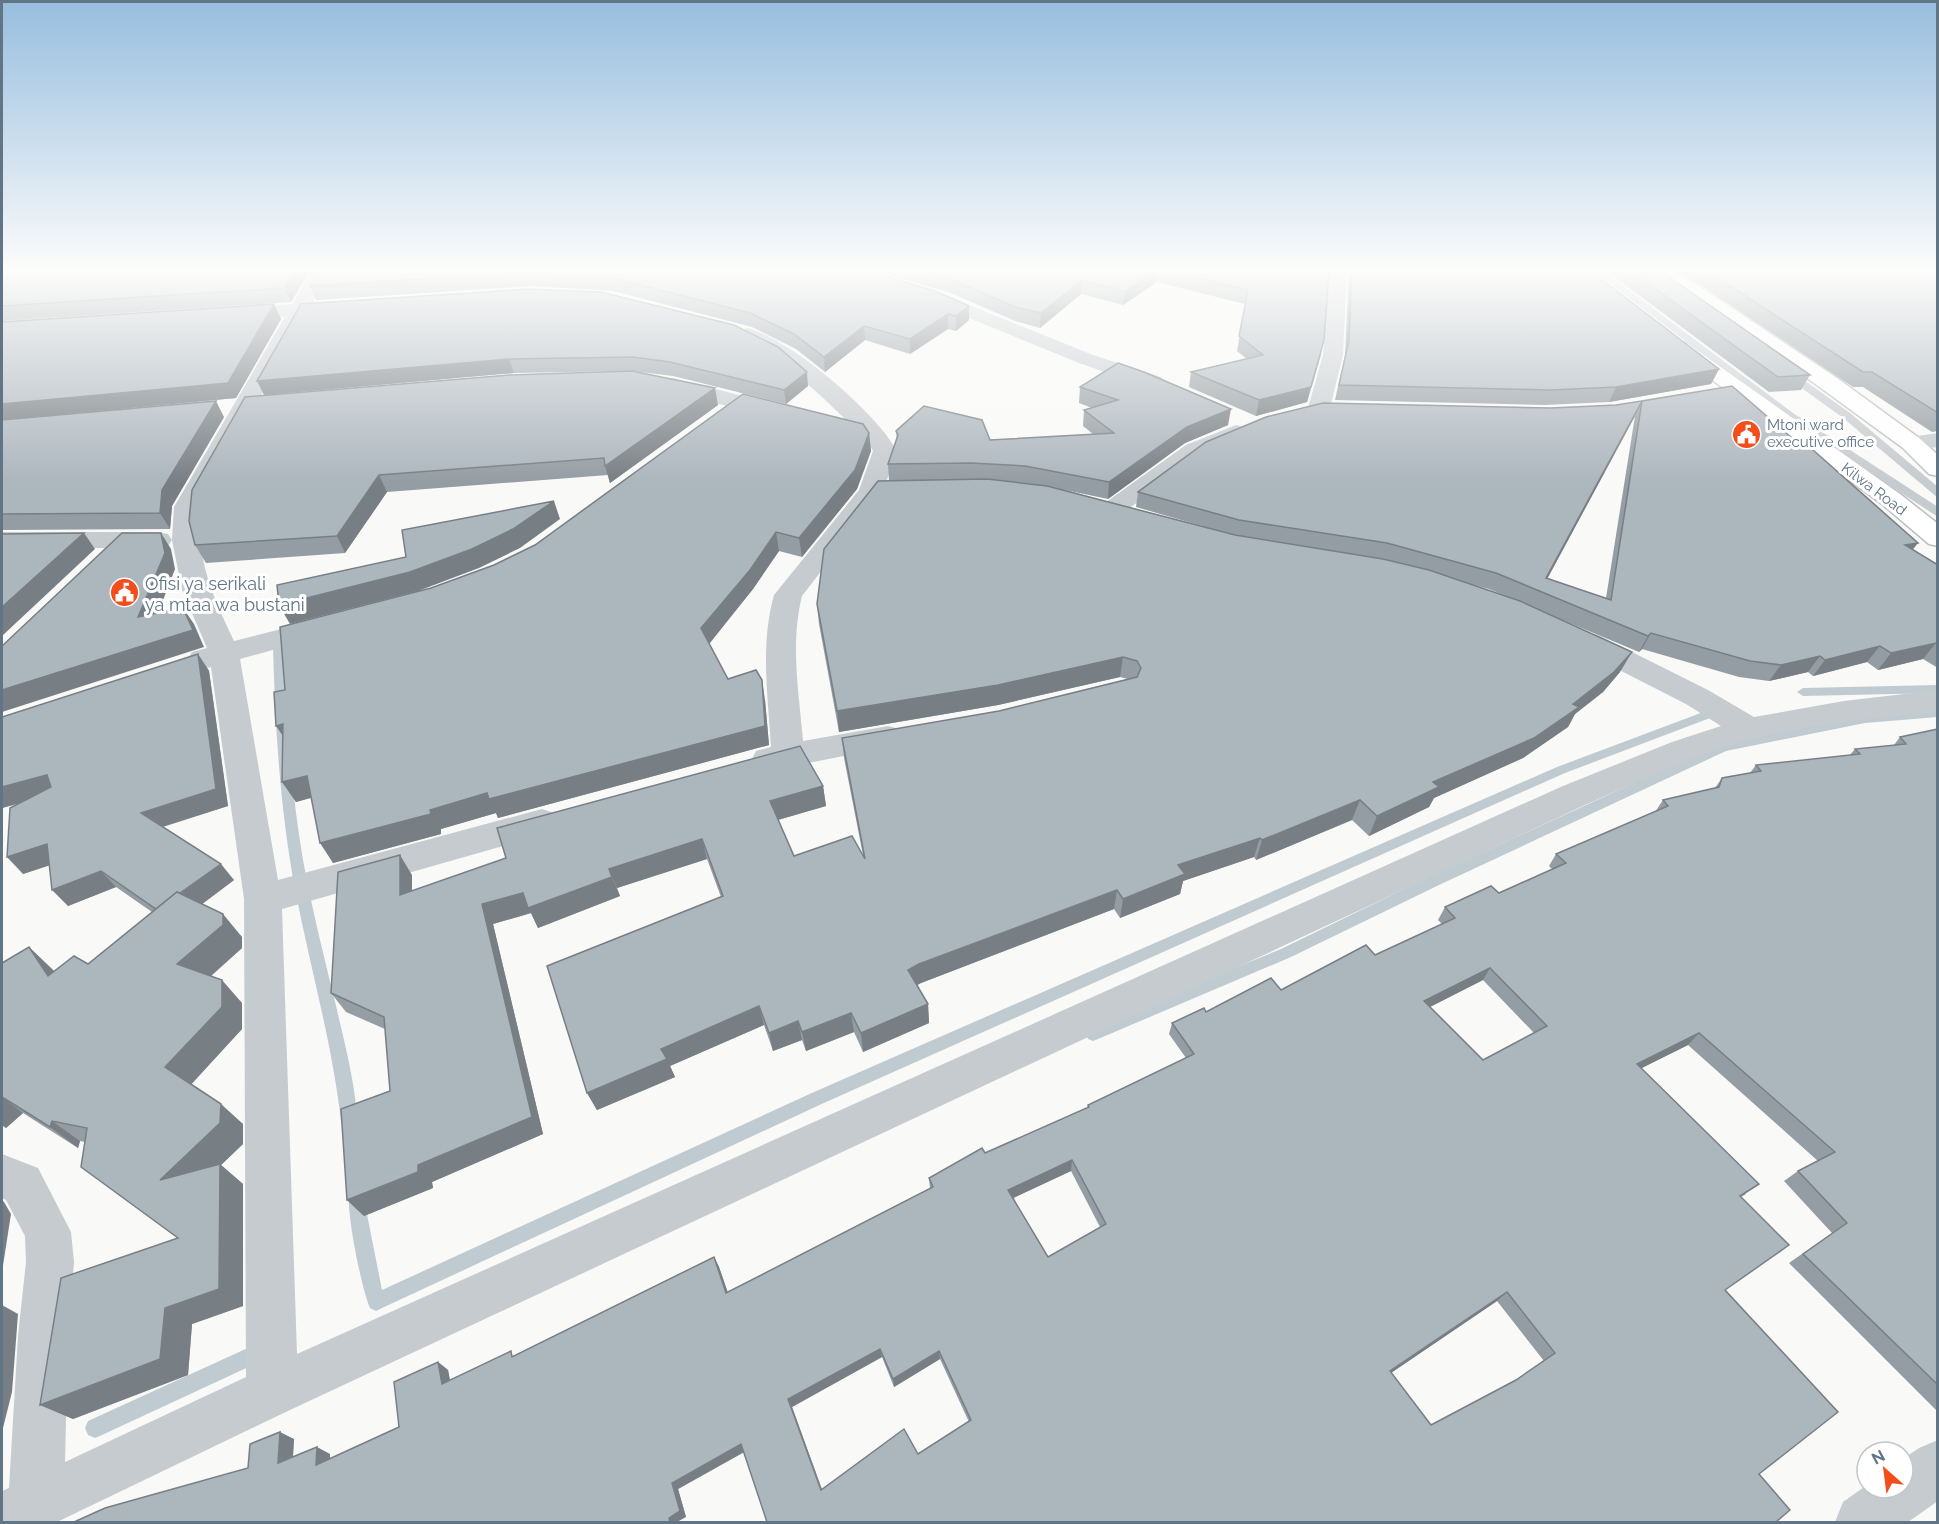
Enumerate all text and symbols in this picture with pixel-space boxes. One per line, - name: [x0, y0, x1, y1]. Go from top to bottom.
- place label: Mtoni ward executive office: [1767, 416, 1874, 451]
- public building icon: Mtoni ward executive office: [1730, 418, 1762, 450]
- street label: Kilwa Road: [1838, 459, 1910, 519]
- place label: Ofisi ya serikali ya mtaa wa bustani: [145, 573, 305, 615]
- public building icon: Ofisi ya serikali ya mtaa wa bustani: [108, 577, 140, 609]
- north arrow: [1855, 1440, 1915, 1500]
- text: N: [1868, 1446, 1888, 1468]

